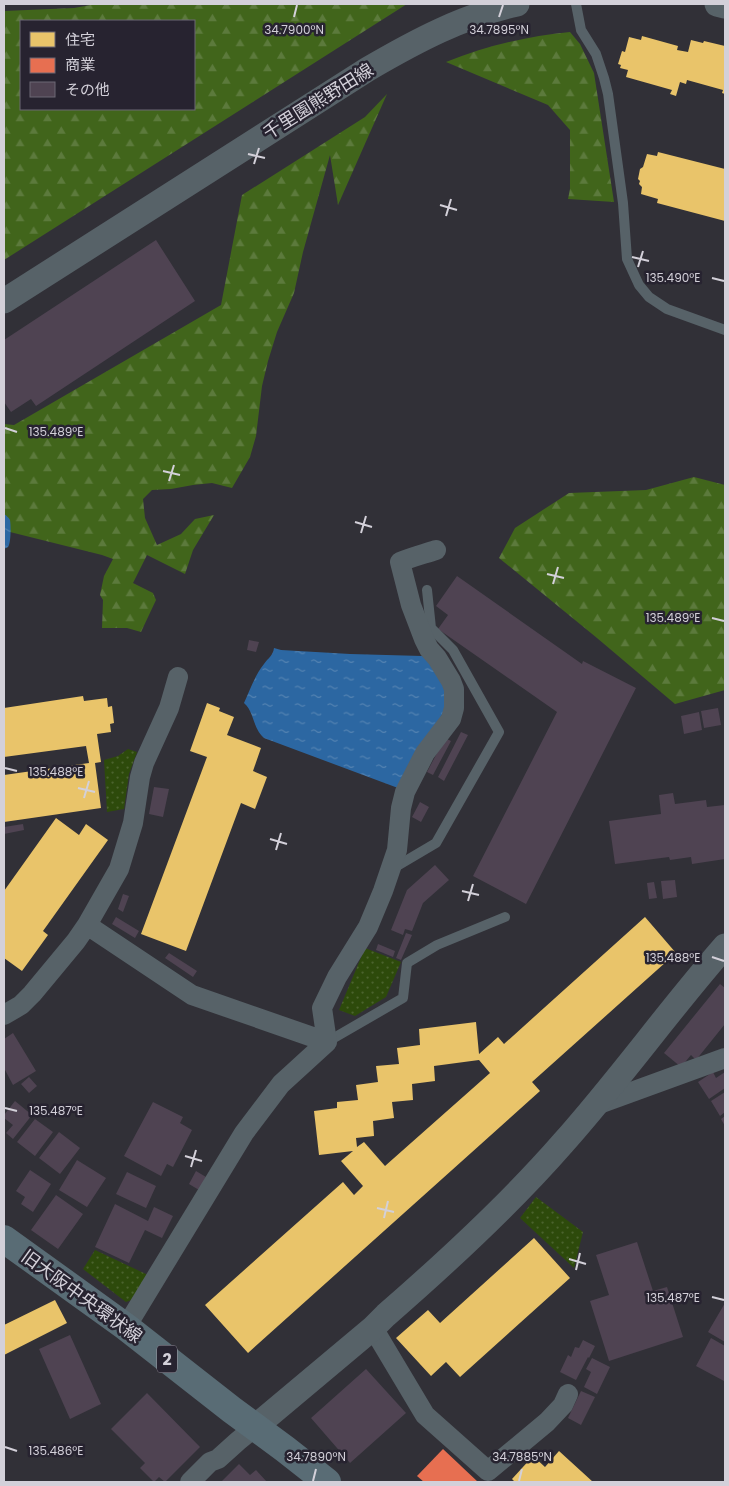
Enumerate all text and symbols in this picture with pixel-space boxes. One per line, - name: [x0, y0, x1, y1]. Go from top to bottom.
- legend: [20, 20, 195, 110]
- text: 34.7900°N: [264, 21, 324, 38]
- text: 34.7895°N: [469, 21, 529, 38]
- text: 住宅: [65, 29, 95, 50]
- text: 商業: [65, 54, 95, 75]
- street label: 千里園熊野田線: [258, 57, 378, 145]
- text: その他: [65, 79, 110, 100]
- text: 135.490°E: [646, 269, 700, 286]
- text: 135.489°E: [29, 423, 83, 440]
- text: 135.489°E: [646, 609, 700, 626]
- text: 135.488°E: [29, 763, 83, 780]
- text: 135.488°E: [646, 949, 700, 966]
- text: 135.487°E: [29, 1102, 83, 1119]
- street label: 旧大阪中央環状線: [16, 1244, 148, 1348]
- text: 135.487°E: [646, 1289, 700, 1306]
- road number: 2: [157, 1346, 177, 1372]
- text: 135.486°E: [29, 1442, 83, 1459]
- text: 34.7890°N: [286, 1448, 346, 1465]
- text: 34.7885°N: [492, 1448, 552, 1465]

